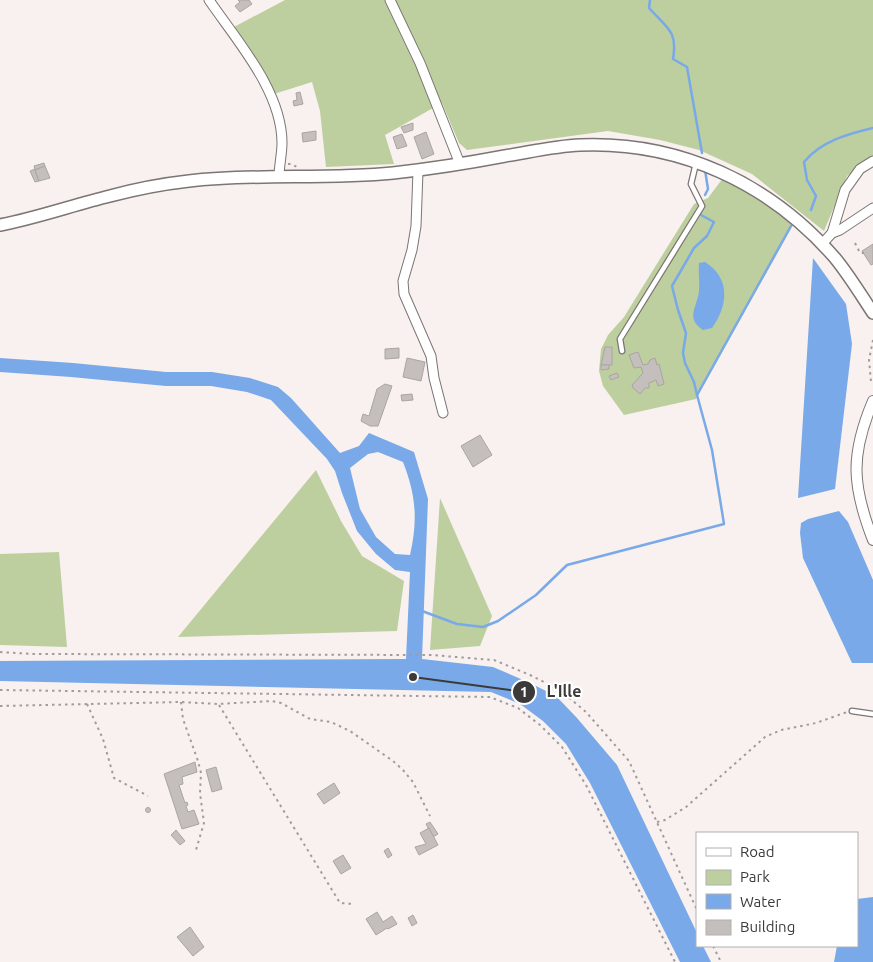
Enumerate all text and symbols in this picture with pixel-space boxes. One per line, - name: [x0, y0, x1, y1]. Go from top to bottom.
- callout: L'Ille: [511, 676, 591, 707]
- text: L'Ille: [547, 682, 581, 700]
- text: 1: [520, 683, 528, 700]
- legend: [696, 832, 858, 947]
- text: Road: [740, 843, 775, 860]
- text: Park: [740, 868, 770, 885]
- text: Water: [740, 893, 781, 910]
- text: Building: [740, 918, 795, 935]

